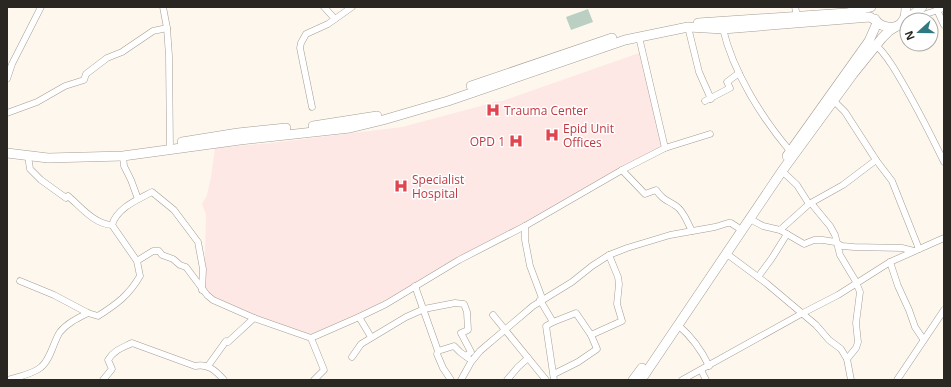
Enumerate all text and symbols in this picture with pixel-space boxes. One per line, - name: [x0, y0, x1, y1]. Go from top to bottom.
- north arrow: [899, 12, 939, 52]
- text: N: [901, 29, 918, 43]
- hospital icon: Trauma Center: [485, 102, 501, 118]
- place label: Trauma Center: [504, 102, 588, 119]
- place label: Epid Unit Offices: [563, 120, 614, 151]
- hospital icon: Epid Unit Offices: [544, 127, 560, 143]
- place label: OPD 1: [470, 133, 505, 150]
- hospital icon: OPD 1: [508, 133, 524, 149]
- place label: Specialist Hospital: [412, 171, 464, 202]
- hospital icon: Specialist Hospital: [393, 178, 409, 194]

